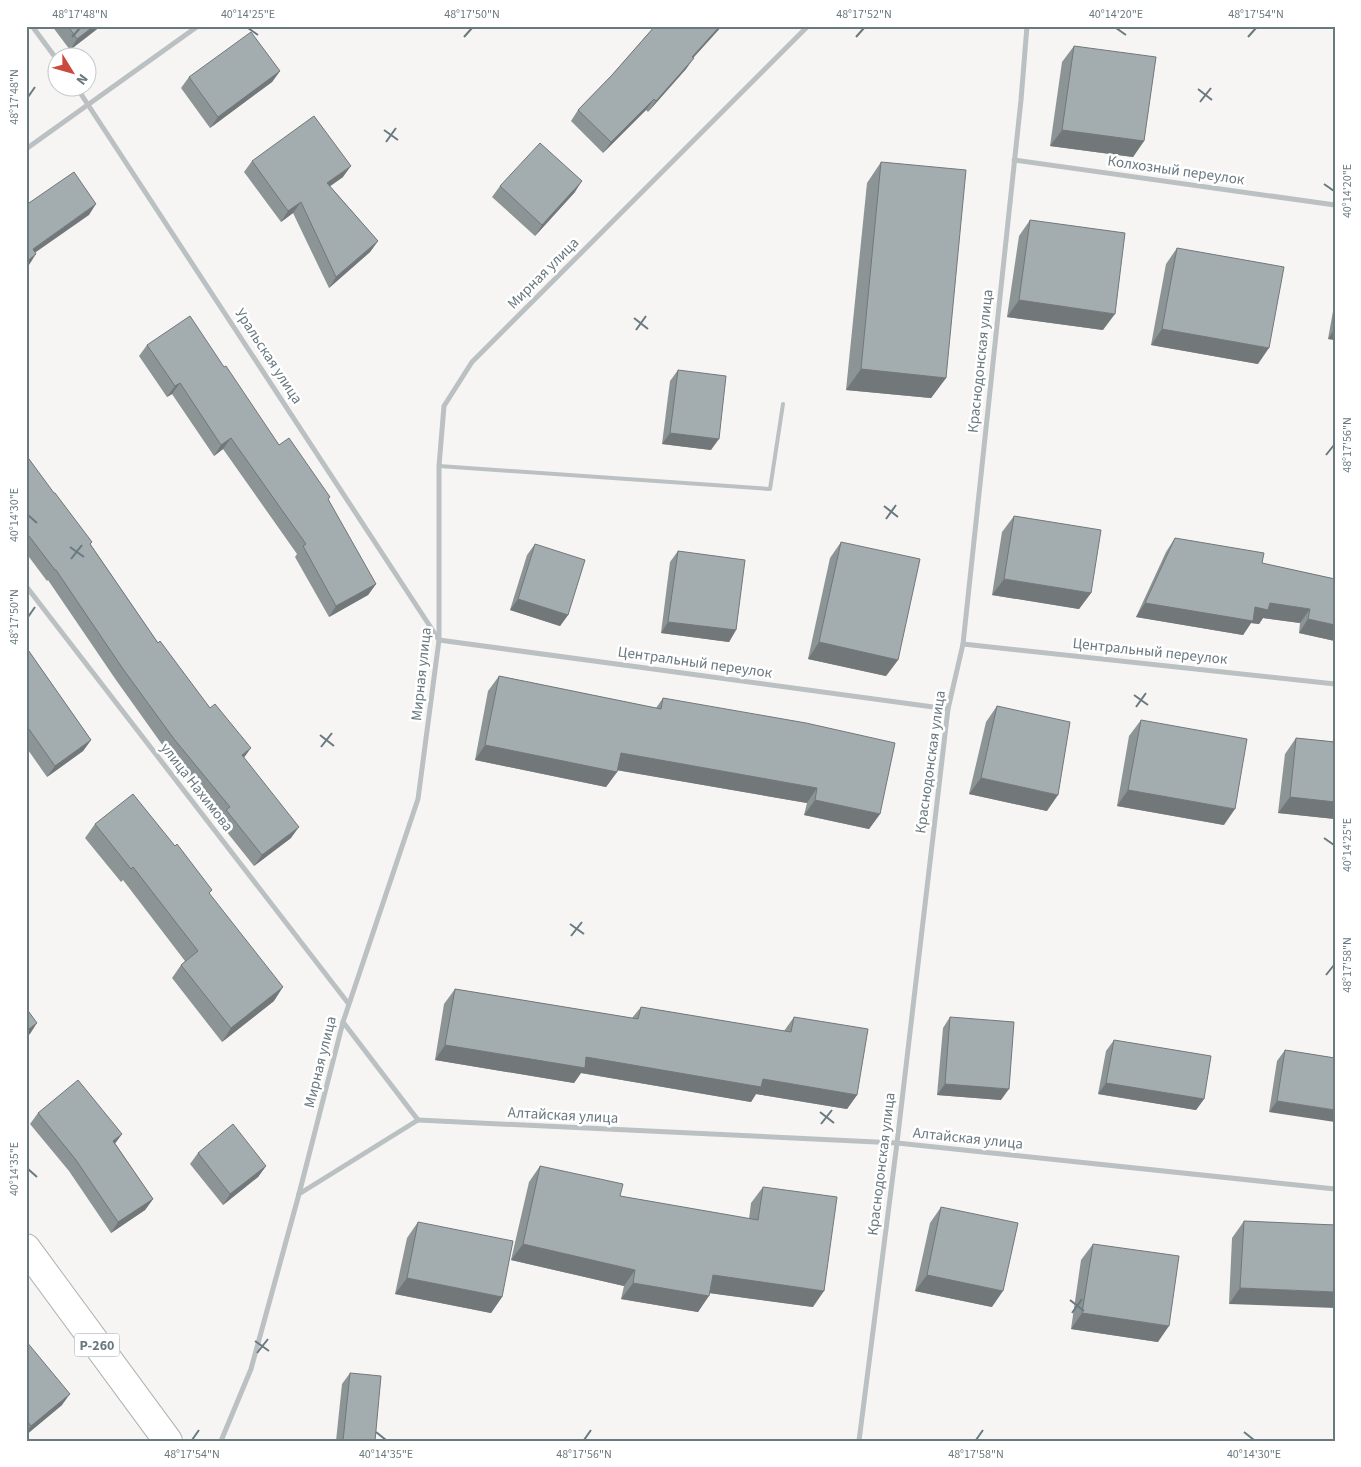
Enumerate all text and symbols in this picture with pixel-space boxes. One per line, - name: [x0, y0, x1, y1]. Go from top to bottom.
- text: 48°17'48"N: [52, 6, 108, 23]
- text: 40°14'25"E: [221, 6, 275, 23]
- text: 48°17'50"N: [444, 6, 500, 23]
- text: 48°17'52"N: [836, 6, 892, 23]
- text: 40°14'20"E: [1089, 6, 1143, 23]
- text: 48°17'54"N: [1228, 6, 1284, 23]
- north arrow: [48, 48, 98, 98]
- text: 48°17'48"N: [6, 69, 23, 125]
- text: N: [71, 69, 92, 89]
- street label: Колхозный переулок: [1106, 151, 1246, 191]
- text: 40°14'20"E: [1339, 164, 1356, 218]
- street label: Мирная улица: [503, 233, 584, 314]
- street label: Краснодонская улица: [963, 288, 998, 434]
- street label: Уральская улица: [230, 304, 307, 408]
- text: 48°17'56"N: [1339, 417, 1356, 473]
- text: 40°14'30"E: [6, 488, 23, 542]
- text: 48°17'50"N: [6, 589, 23, 645]
- street label: Мирная улица: [406, 626, 437, 722]
- street label: Центральный переулок: [1072, 633, 1229, 670]
- street label: Центральный переулок: [616, 641, 774, 684]
- street label: Краснодонская улица: [910, 689, 951, 835]
- street label: улица Нахимова: [155, 738, 238, 836]
- text: 40°14'25"E: [1339, 818, 1356, 872]
- text: 48°17'58"N: [1339, 937, 1356, 993]
- street label: Мирная улица: [299, 1014, 342, 1110]
- street label: Краснодонская улица: [862, 1091, 901, 1237]
- street label: Алтайская улица: [507, 1102, 619, 1129]
- street label: Алтайская улица: [912, 1122, 1024, 1155]
- text: 40°14'35"E: [6, 1142, 23, 1196]
- road number: Р-260: [74, 1334, 120, 1356]
- text: 48°17'54"N: [164, 1446, 220, 1463]
- text: 40°14'35"E: [359, 1446, 413, 1463]
- text: 48°17'56"N: [556, 1446, 612, 1463]
- text: 48°17'58"N: [948, 1446, 1004, 1463]
- text: 40°14'30"E: [1227, 1446, 1281, 1463]

